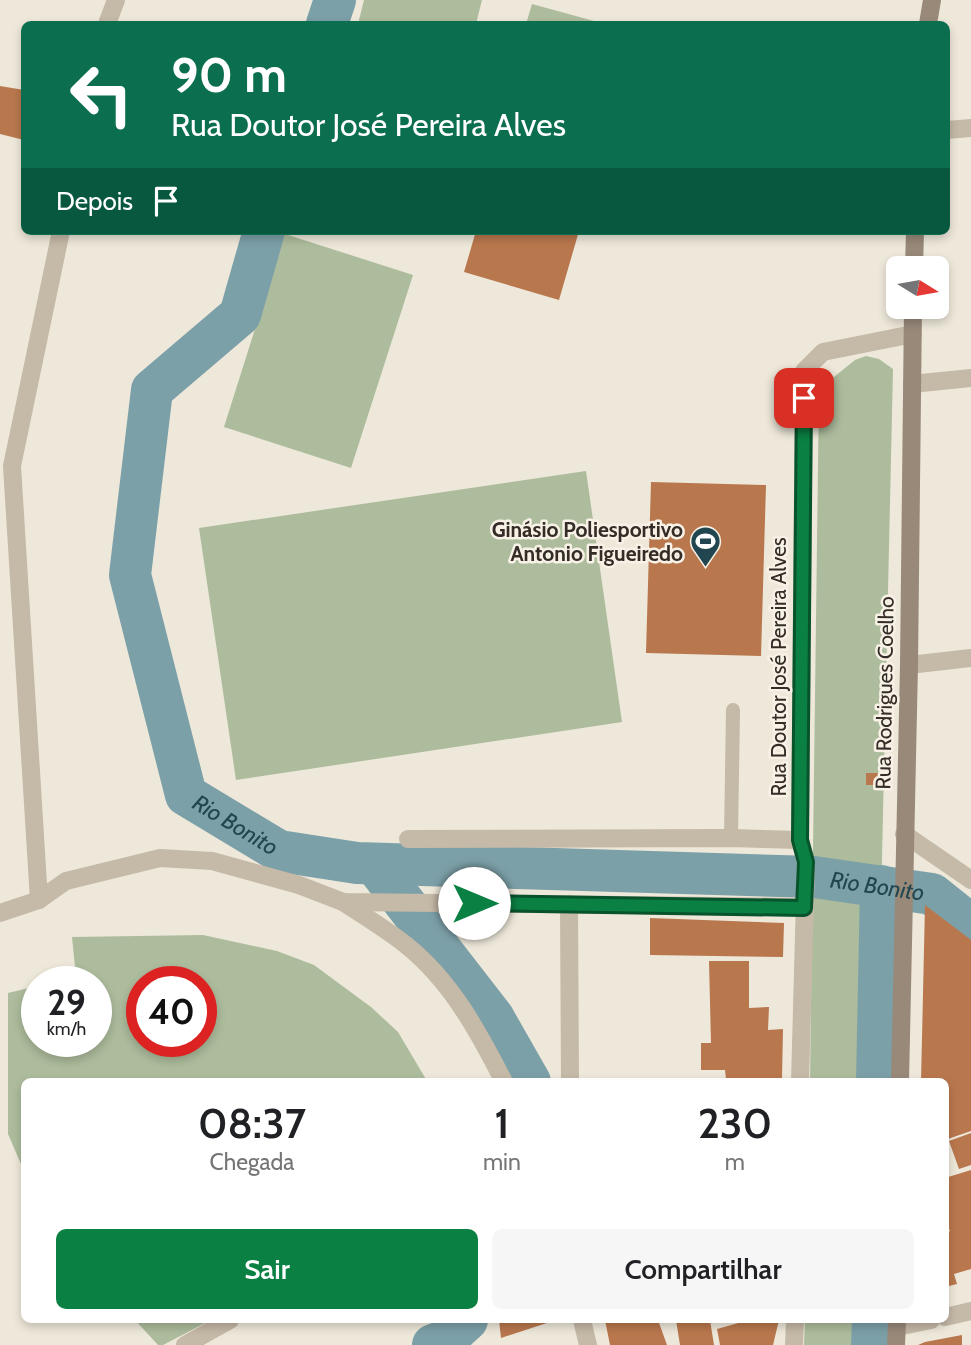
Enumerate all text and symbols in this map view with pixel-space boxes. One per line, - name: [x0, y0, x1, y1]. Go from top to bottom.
- text: 90 m: [171, 45, 287, 104]
- icon: left: [56, 49, 147, 140]
- text: Rua Doutor José Pereira Alves: [171, 105, 566, 144]
- icon: arrive: [147, 182, 185, 220]
- text: Depois: [56, 185, 133, 217]
- north arrow: [886, 256, 948, 318]
- map controls: [886, 256, 949, 319]
- pin: [774, 368, 834, 428]
- icon: arrive: [785, 379, 823, 417]
- place label: Ginásio Poliesportivo Antonio Figueiredo: [492, 517, 683, 566]
- sports icon: Ginásio Poliesportivo Antonio Figueiredo: [689, 525, 723, 569]
- street label: Rua Doutor José Pereira Alves: [766, 537, 791, 797]
- street label: Rua Rodrigues Coelho: [870, 596, 899, 790]
- water label: Rio Bonito: [188, 788, 283, 861]
- position arrow: [437, 866, 511, 940]
- water label: Rio Bonito: [828, 866, 926, 907]
- speed limit sign: 40: [126, 966, 217, 1057]
- text: 29: [47, 981, 86, 1024]
- text: km/h: [47, 1018, 86, 1040]
- text: 08:37: [198, 1097, 306, 1149]
- text: 1: [494, 1097, 509, 1149]
- text: 230: [698, 1097, 772, 1149]
- text: Chegada: [210, 1148, 294, 1176]
- text: min: [483, 1148, 521, 1176]
- text: m: [725, 1148, 745, 1176]
- button: Sair: [56, 1229, 478, 1309]
- button: Compartilhar: [492, 1229, 914, 1309]

